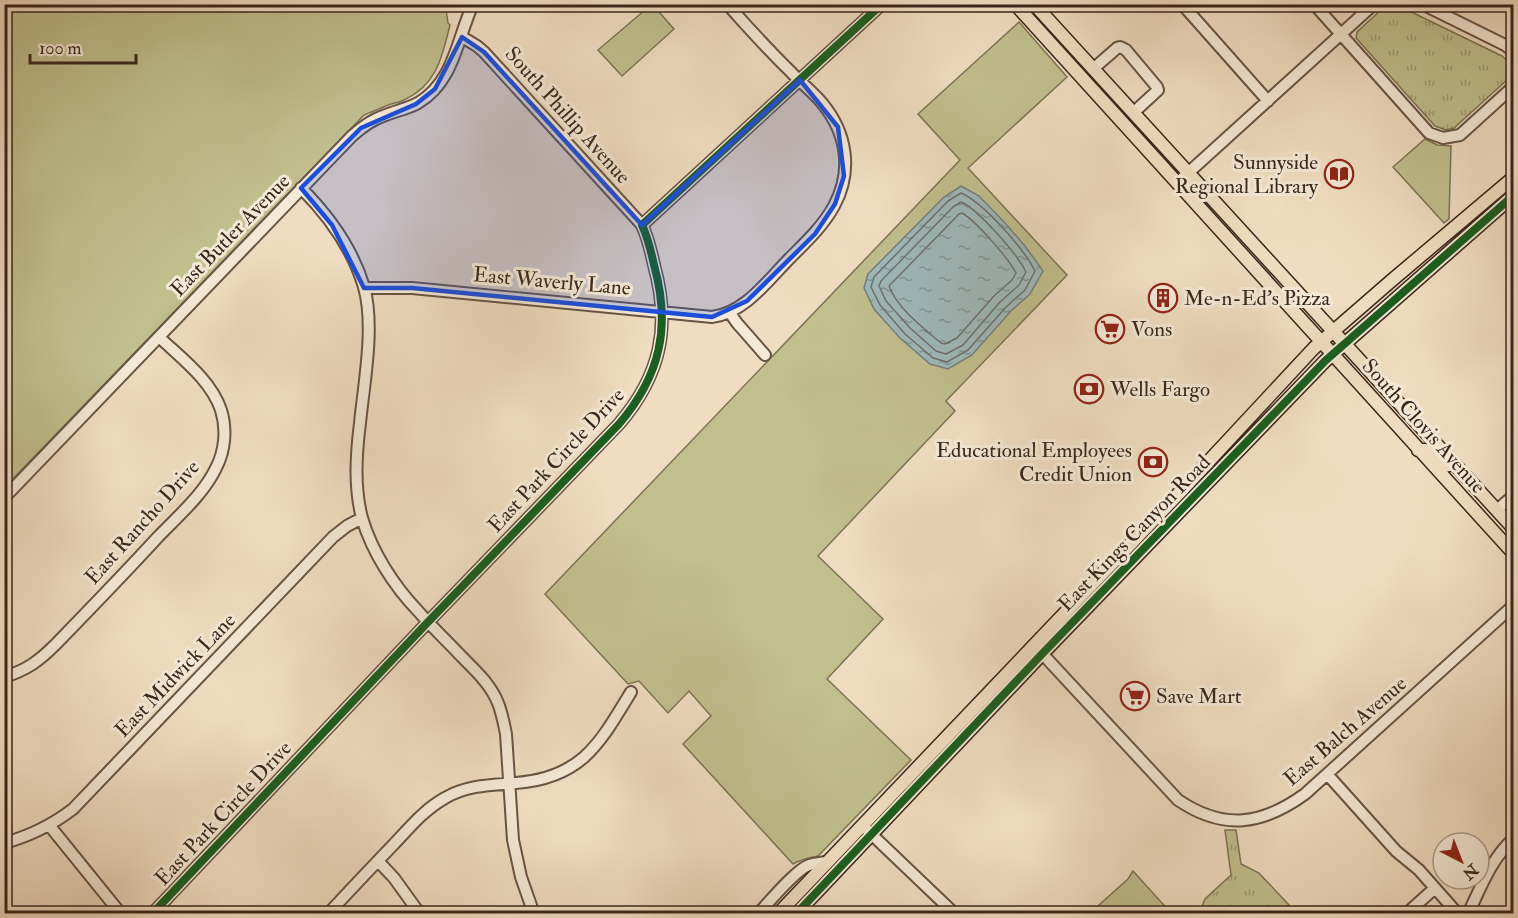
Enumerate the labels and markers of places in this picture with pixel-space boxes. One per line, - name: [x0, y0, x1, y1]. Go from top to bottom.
- place label: Sunnyside Regional Library: [1175, 149, 1319, 200]
- library icon: Sunnyside Regional Library: [1323, 158, 1355, 190]
- building icon: Me-n-Ed's Pizza: [1147, 282, 1179, 314]
- place label: Me-n-Ed's Pizza: [1184, 285, 1331, 312]
- supermarket icon: Vons: [1094, 313, 1126, 345]
- place label: Vons: [1131, 316, 1172, 343]
- bank icon: Wells Fargo: [1073, 373, 1105, 405]
- place label: Wells Fargo: [1109, 376, 1210, 403]
- place label: Educational Employees Credit Union: [936, 437, 1132, 488]
- bank icon: Educational Employees Credit Union: [1137, 446, 1169, 478]
- supermarket icon: Save Mart: [1119, 680, 1151, 712]
- place label: Save Mart: [1156, 683, 1242, 710]

